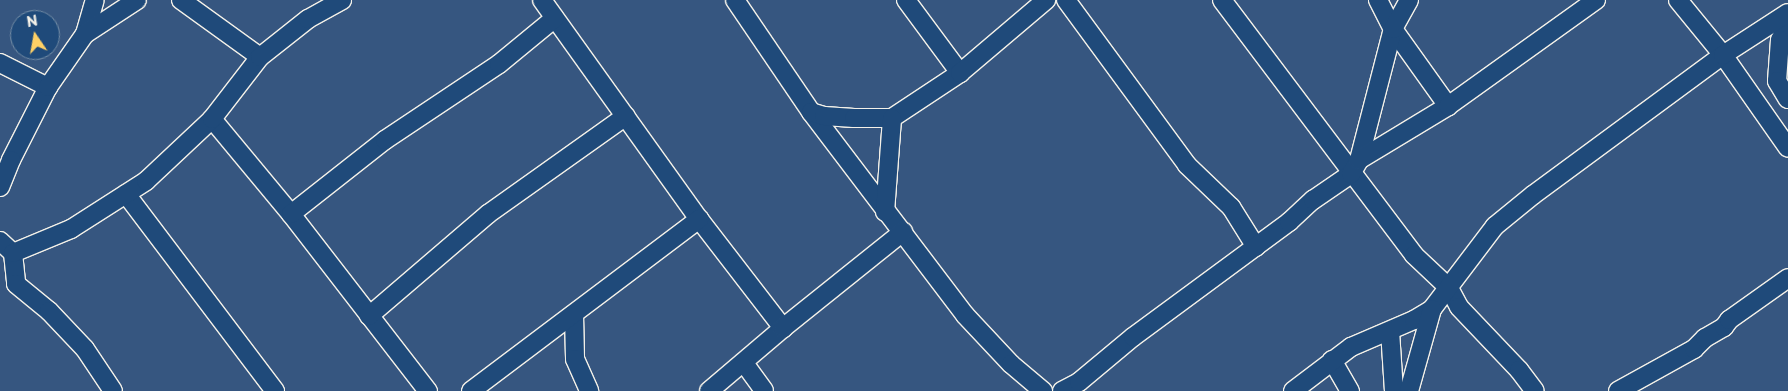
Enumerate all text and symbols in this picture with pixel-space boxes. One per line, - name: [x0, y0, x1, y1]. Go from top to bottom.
- text: N: [24, 9, 40, 32]
- north arrow: [10, 10, 60, 60]

